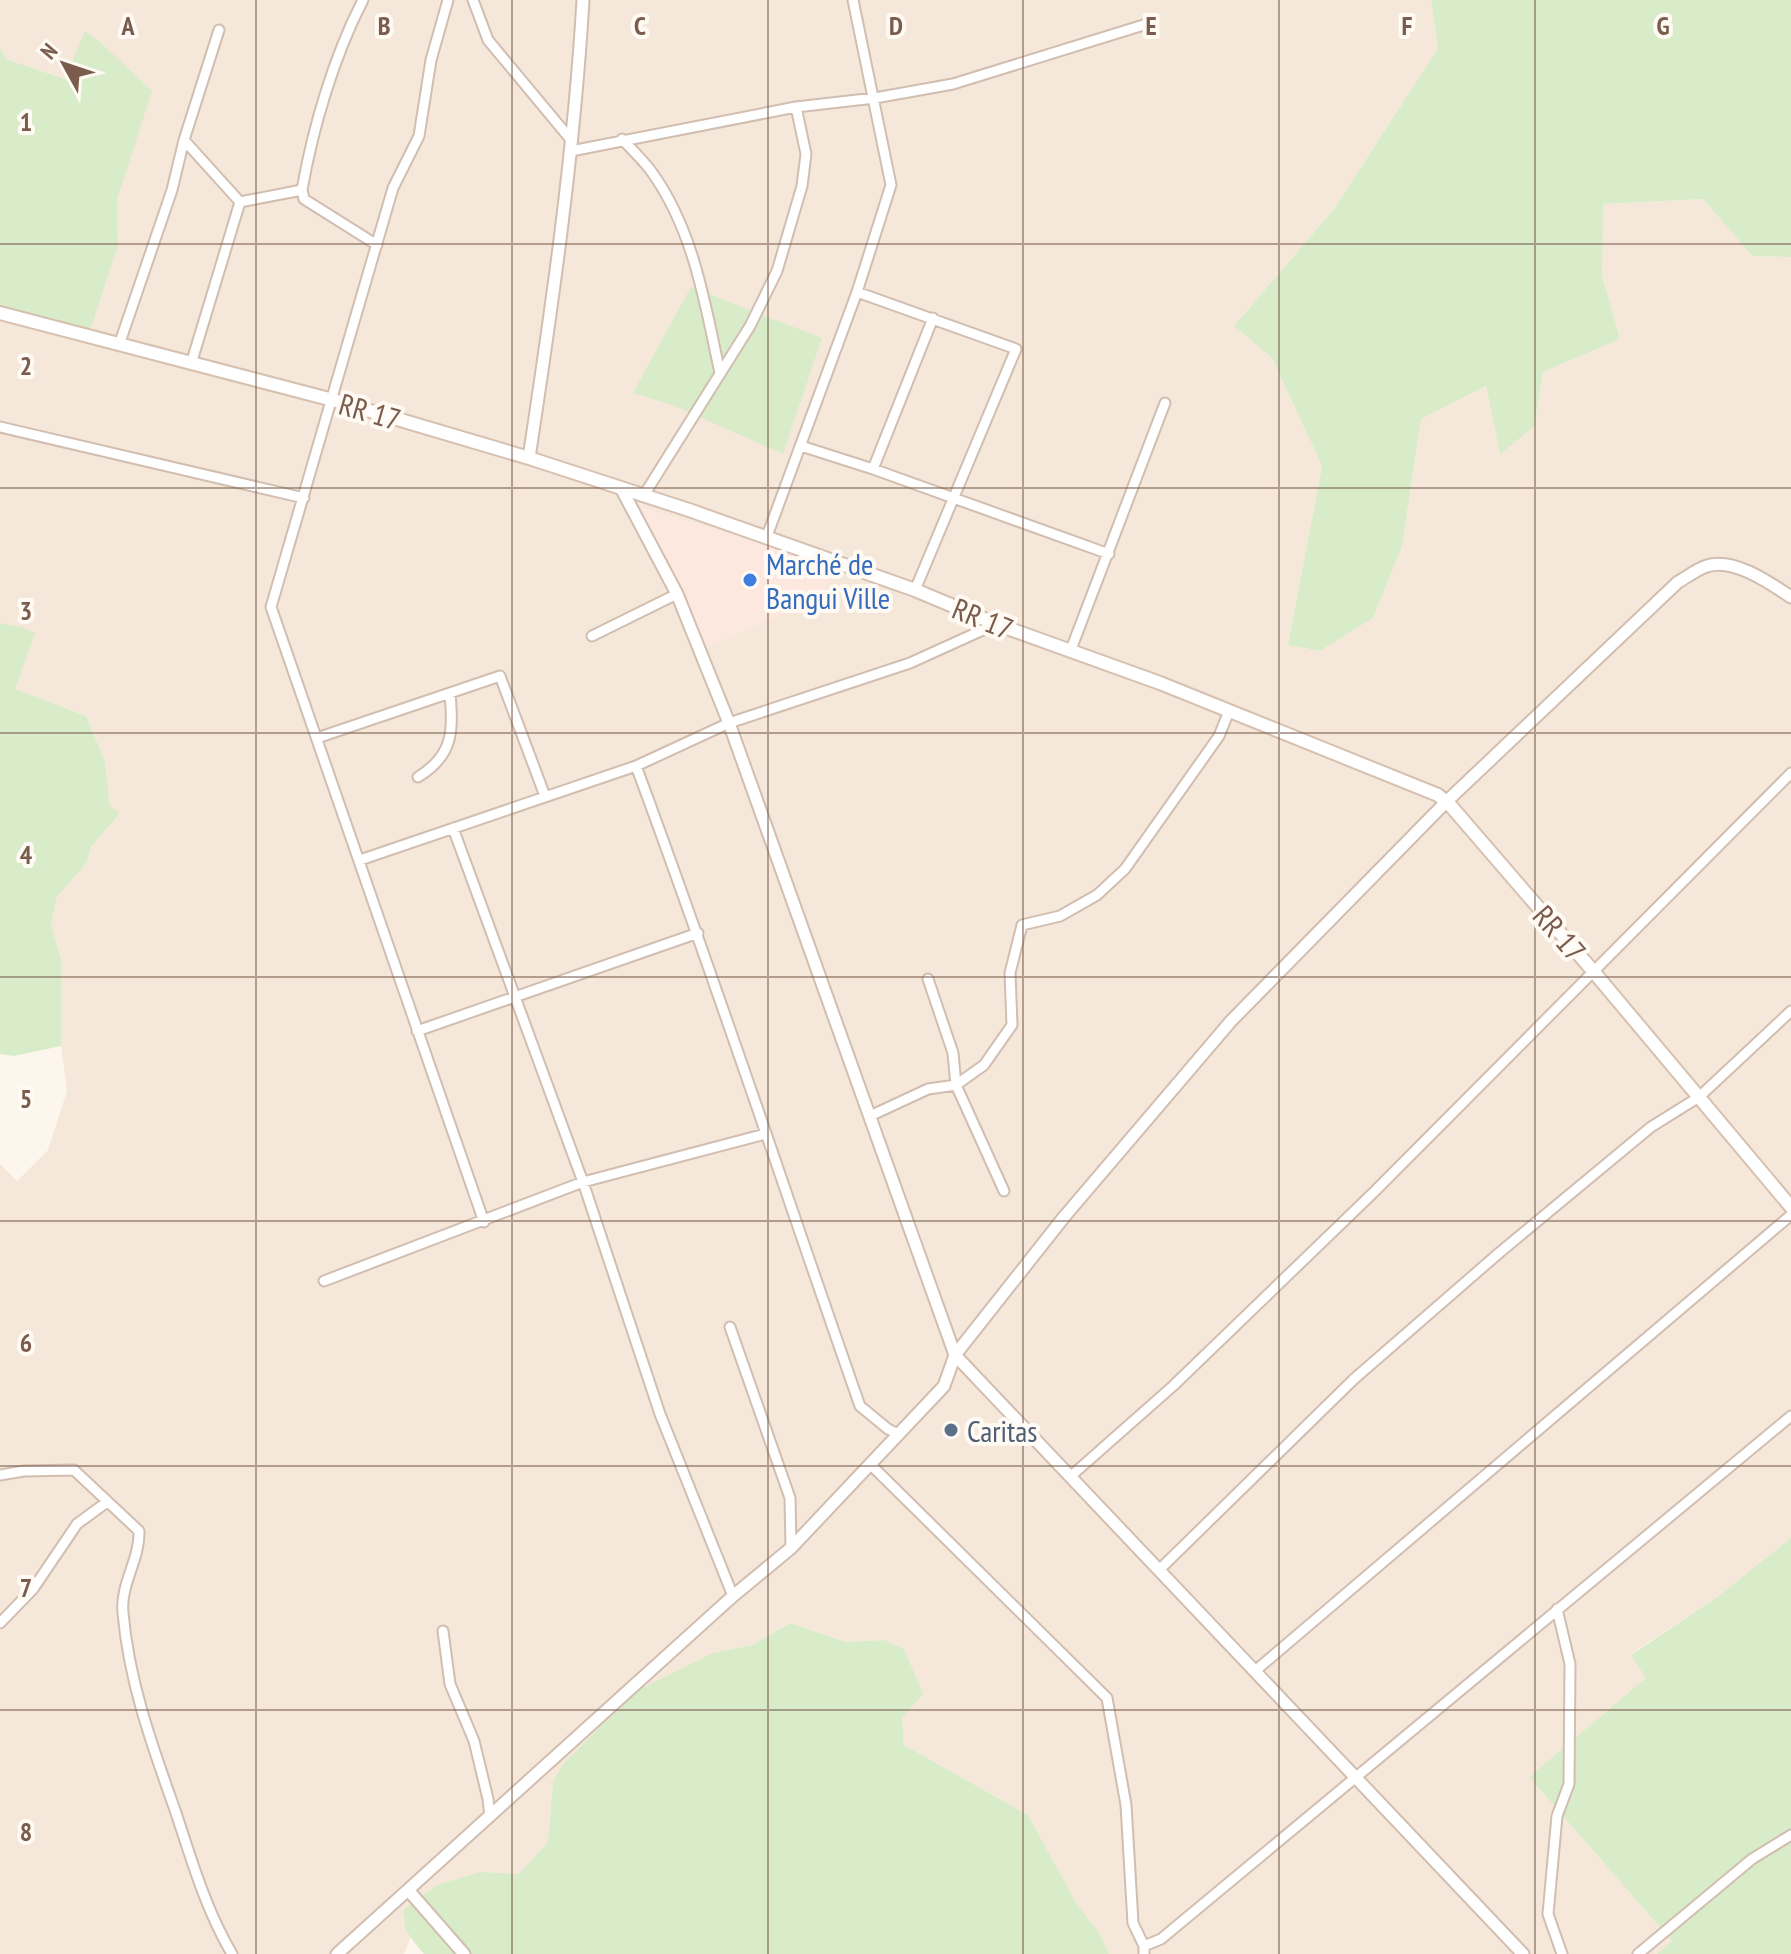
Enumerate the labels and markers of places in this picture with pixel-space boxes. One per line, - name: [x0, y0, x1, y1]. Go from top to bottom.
- place label: Marché de Bangui Ville: [766, 544, 890, 617]
- marker: Marché de Bangui Ville: [741, 571, 759, 589]
- place label: Caritas: [967, 1411, 1037, 1450]
- marker: Caritas: [942, 1421, 960, 1439]

